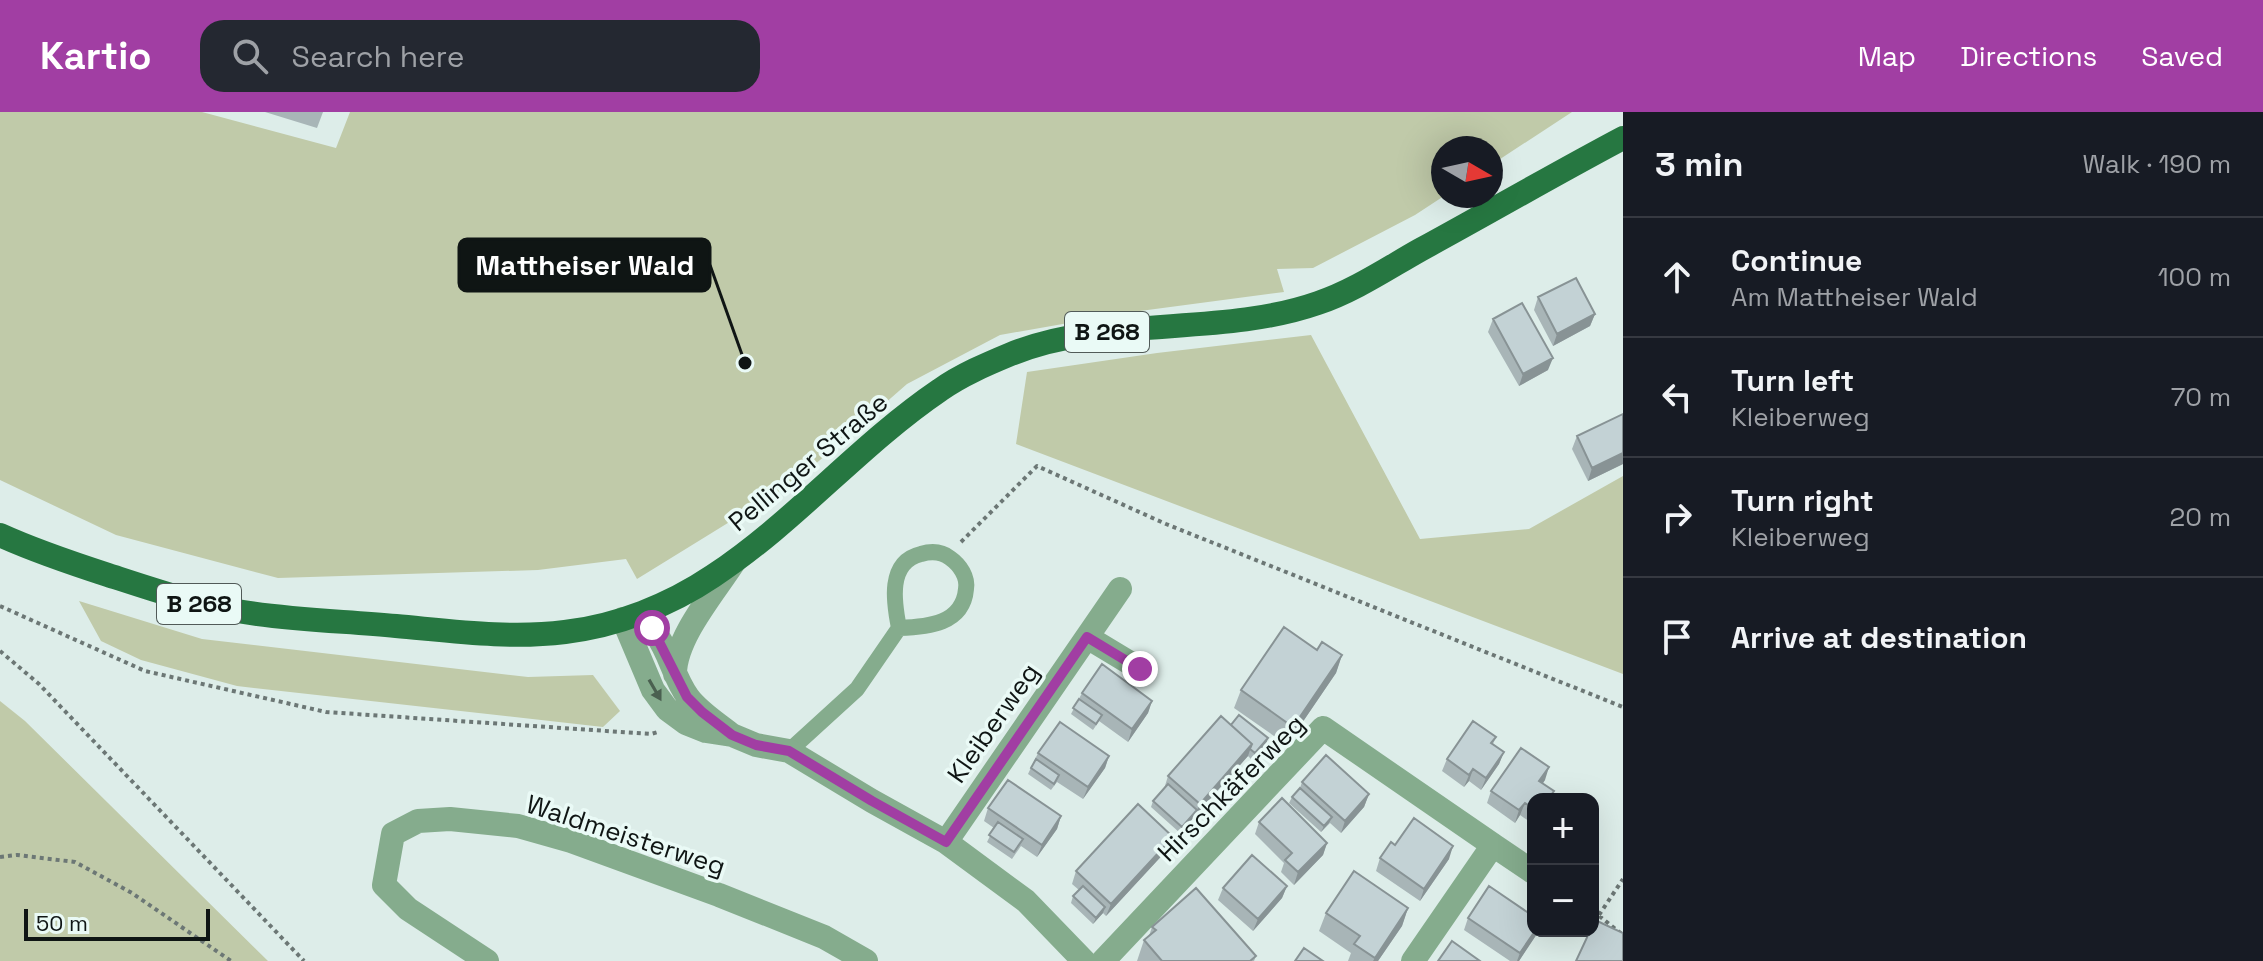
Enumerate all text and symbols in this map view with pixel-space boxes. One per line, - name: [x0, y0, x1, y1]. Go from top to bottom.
- search box: [200, 20, 760, 92]
- text: Kartio: [40, 32, 152, 80]
- icon: search: [228, 34, 272, 78]
- text: Search here: [292, 37, 464, 76]
- text: Map: [1858, 38, 1916, 74]
- text: Directions: [1960, 38, 2097, 74]
- text: Saved: [2141, 38, 2223, 74]
- north arrow: [1431, 136, 1503, 208]
- text: 3 min: [1655, 143, 1743, 186]
- text: Walk · 190 m: [2082, 147, 2231, 181]
- callout: Mattheiser Wald: [459, 239, 710, 291]
- text: Continue: [1731, 241, 1862, 280]
- text: Mattheiser Wald: [476, 247, 694, 283]
- icon: ahead: [1655, 255, 1699, 299]
- text: 100 m: [2158, 260, 2231, 294]
- text: Am Mattheiser Wald: [1731, 280, 1978, 314]
- road number: B 268: [1065, 312, 1149, 352]
- text: Turn left: [1731, 361, 1854, 400]
- icon: left: [1655, 375, 1699, 419]
- text: 70 m: [2171, 380, 2231, 414]
- street label: Pellinger Straße: [721, 385, 895, 539]
- text: Kleiberweg: [1731, 400, 1870, 434]
- text: Turn right: [1731, 481, 1874, 520]
- icon: right: [1655, 495, 1699, 539]
- text: 20 m: [2170, 500, 2231, 534]
- text: Kleiberweg: [1731, 520, 1870, 554]
- road number: B 268: [157, 584, 241, 624]
- route start: [634, 610, 670, 646]
- icon: arrive: [1655, 615, 1699, 659]
- text: Arrive at destination: [1731, 618, 2027, 657]
- route end: [1122, 651, 1158, 687]
- street label: Kleiberweg: [939, 656, 1047, 790]
- one-way arrow: [648, 679, 662, 701]
- street label: Hirschkäferweg: [1150, 707, 1312, 869]
- street label: Waldmeisterweg: [522, 787, 730, 883]
- map controls: [1527, 793, 1599, 937]
- button: +: [1527, 793, 1599, 865]
- button: −: [1527, 865, 1599, 937]
- scale bar: [24, 905, 210, 941]
- text: 50 m: [36, 909, 88, 937]

